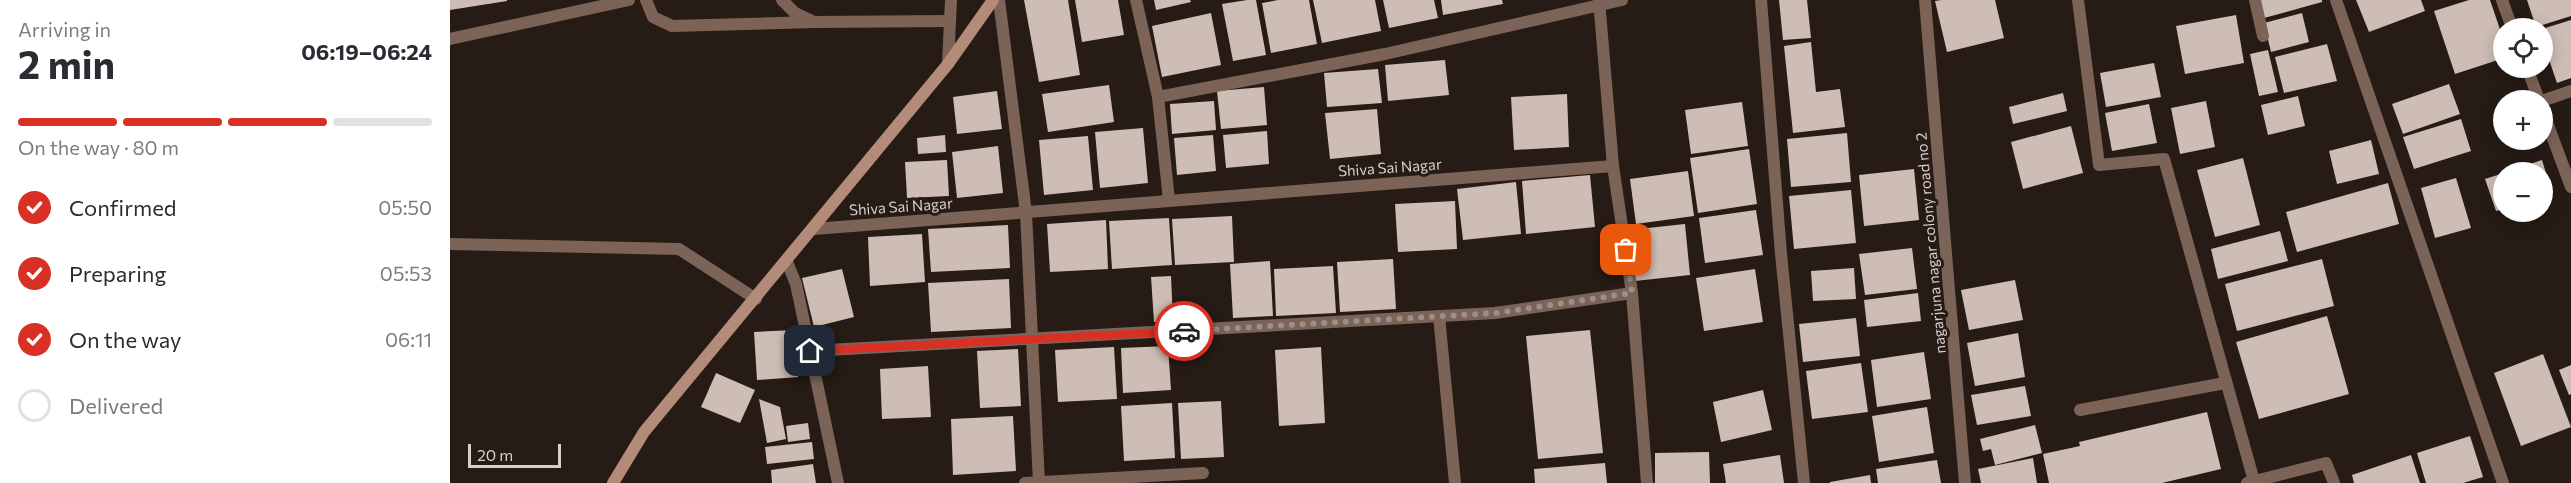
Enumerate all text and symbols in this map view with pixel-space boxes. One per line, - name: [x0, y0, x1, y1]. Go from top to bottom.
- text: Arriving in: [18, 17, 111, 41]
- map controls: [2493, 18, 2553, 222]
- button: locate: [2493, 18, 2553, 78]
- text: 06:19–06:24: [301, 38, 432, 65]
- text: 2 min: [18, 39, 115, 87]
- button: +: [2493, 90, 2553, 150]
- street label: nagarjuna nagar colony road no 2: [1911, 132, 1949, 354]
- text: On the way · 80 m: [18, 135, 179, 159]
- street label: Shiva Sai Nagar: [1337, 154, 1442, 180]
- button: −: [2493, 162, 2553, 222]
- icon: check: [18, 191, 51, 224]
- street label: Shiva Sai Nagar: [848, 193, 953, 219]
- text: Confirmed: [69, 194, 176, 221]
- text: 05:50: [378, 195, 432, 219]
- pin: [1600, 224, 1651, 275]
- icon: bag: [1609, 233, 1642, 266]
- icon: check: [18, 257, 51, 290]
- text: Preparing: [69, 260, 166, 287]
- text: 05:53: [380, 261, 432, 285]
- courier: [1154, 301, 1214, 361]
- icon: car: [1168, 315, 1201, 348]
- icon: check: [18, 323, 51, 356]
- pin: [784, 325, 835, 376]
- text: On the way: [69, 326, 181, 353]
- text: 06:11: [385, 327, 432, 351]
- icon: home: [793, 334, 826, 367]
- text: Delivered: [69, 392, 163, 419]
- scale bar: [468, 441, 561, 468]
- text: 20 m: [477, 445, 513, 464]

